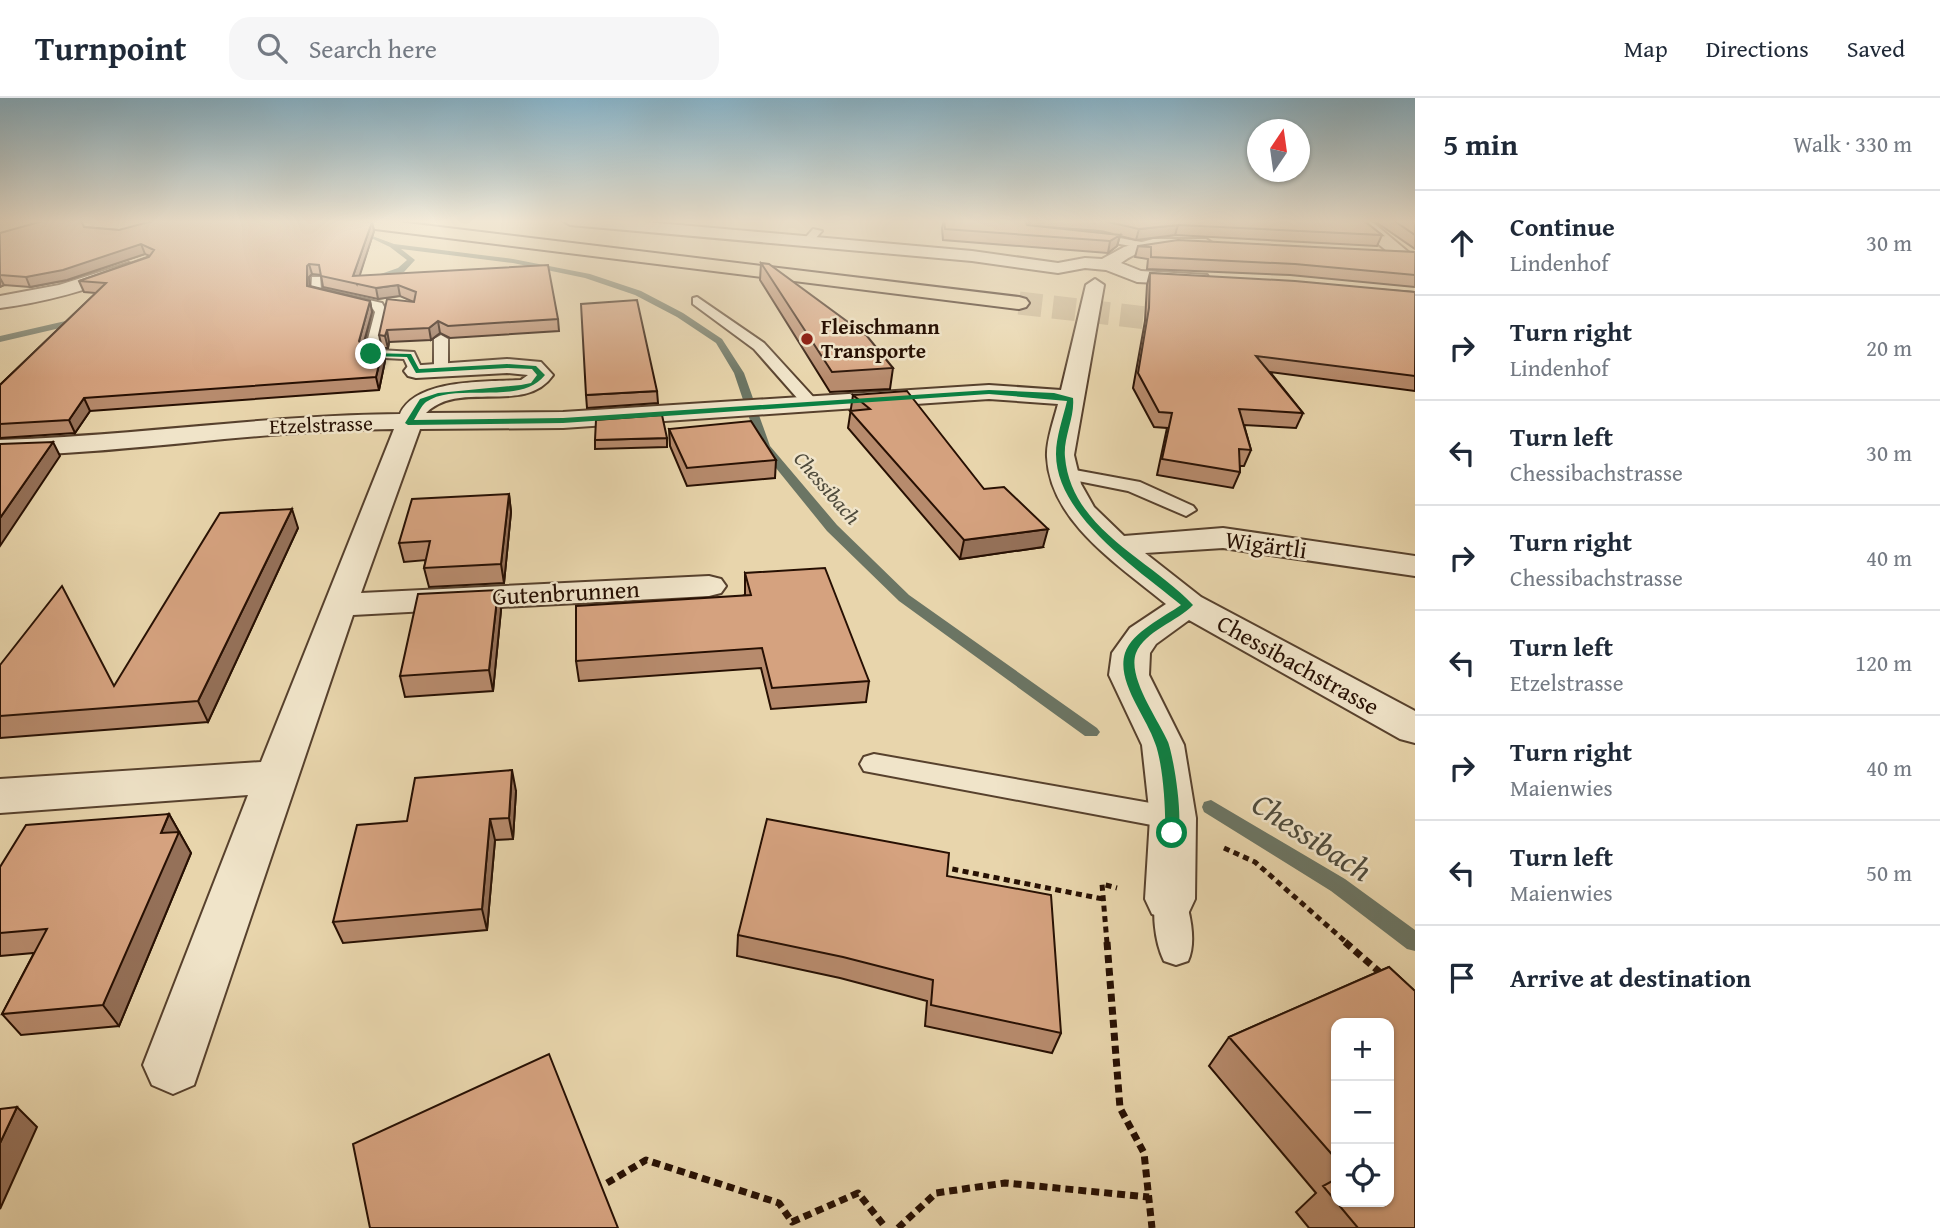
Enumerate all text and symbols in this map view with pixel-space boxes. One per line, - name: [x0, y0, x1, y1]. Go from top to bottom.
- search box: [229, 17, 719, 80]
- text: Turnpoint: [35, 24, 187, 72]
- icon: search: [253, 29, 291, 67]
- text: Search here: [309, 29, 437, 68]
- text: Map: [1624, 31, 1668, 66]
- text: Directions: [1706, 31, 1809, 66]
- text: Saved: [1847, 31, 1905, 66]
- north arrow: [1247, 119, 1310, 182]
- text: 5 min: [1443, 122, 1518, 166]
- text: Walk · 330 m: [1793, 127, 1912, 160]
- text: Continue: [1510, 207, 1615, 246]
- icon: ahead: [1443, 224, 1481, 262]
- text: 30 m: [1866, 226, 1912, 259]
- text: Lindenhof: [1510, 246, 1609, 279]
- place label: Fleischmann Transporte: [821, 311, 940, 366]
- text: Turn right: [1510, 312, 1632, 351]
- icon: right: [1443, 329, 1481, 367]
- marker: Fleischmann Transporte: [799, 331, 815, 347]
- text: 20 m: [1866, 331, 1912, 364]
- route end: [355, 338, 386, 369]
- text: Lindenhof: [1510, 351, 1609, 384]
- street label: Etzelstrasse: [269, 407, 373, 442]
- text: Turn left: [1510, 417, 1613, 456]
- icon: left: [1443, 434, 1481, 472]
- text: 30 m: [1866, 436, 1912, 469]
- water label: Chessibach: [787, 444, 868, 531]
- text: Chessibachstrasse: [1510, 456, 1683, 489]
- street label: Wigärtli: [1223, 521, 1309, 568]
- text: Turn right: [1510, 522, 1632, 561]
- icon: right: [1443, 539, 1481, 577]
- text: 40 m: [1866, 541, 1912, 574]
- text: Chessibachstrasse: [1510, 561, 1683, 594]
- street label: Gutenbrunnen: [491, 571, 641, 614]
- street label: Chessibachstrasse: [1211, 606, 1386, 724]
- text: Turn left: [1510, 627, 1613, 666]
- icon: left: [1443, 644, 1481, 682]
- text: 120 m: [1855, 646, 1912, 679]
- text: Etzelstrasse: [1510, 666, 1624, 699]
- text: Turn right: [1510, 732, 1632, 771]
- icon: right: [1443, 749, 1481, 787]
- text: 40 m: [1866, 751, 1912, 784]
- text: Maienwies: [1510, 771, 1613, 804]
- water label: Chessibach: [1243, 780, 1381, 893]
- route start: [1156, 817, 1187, 848]
- text: Turn left: [1510, 837, 1613, 876]
- icon: left: [1443, 854, 1481, 892]
- text: 50 m: [1866, 856, 1912, 889]
- text: Maienwies: [1510, 876, 1613, 909]
- text: Arrive at destination: [1510, 958, 1751, 997]
- icon: arrive: [1443, 959, 1481, 997]
- map controls: [1331, 1018, 1394, 1207]
- button: +: [1331, 1018, 1394, 1081]
- button: −: [1331, 1081, 1394, 1144]
- button: locate: [1331, 1144, 1394, 1207]

